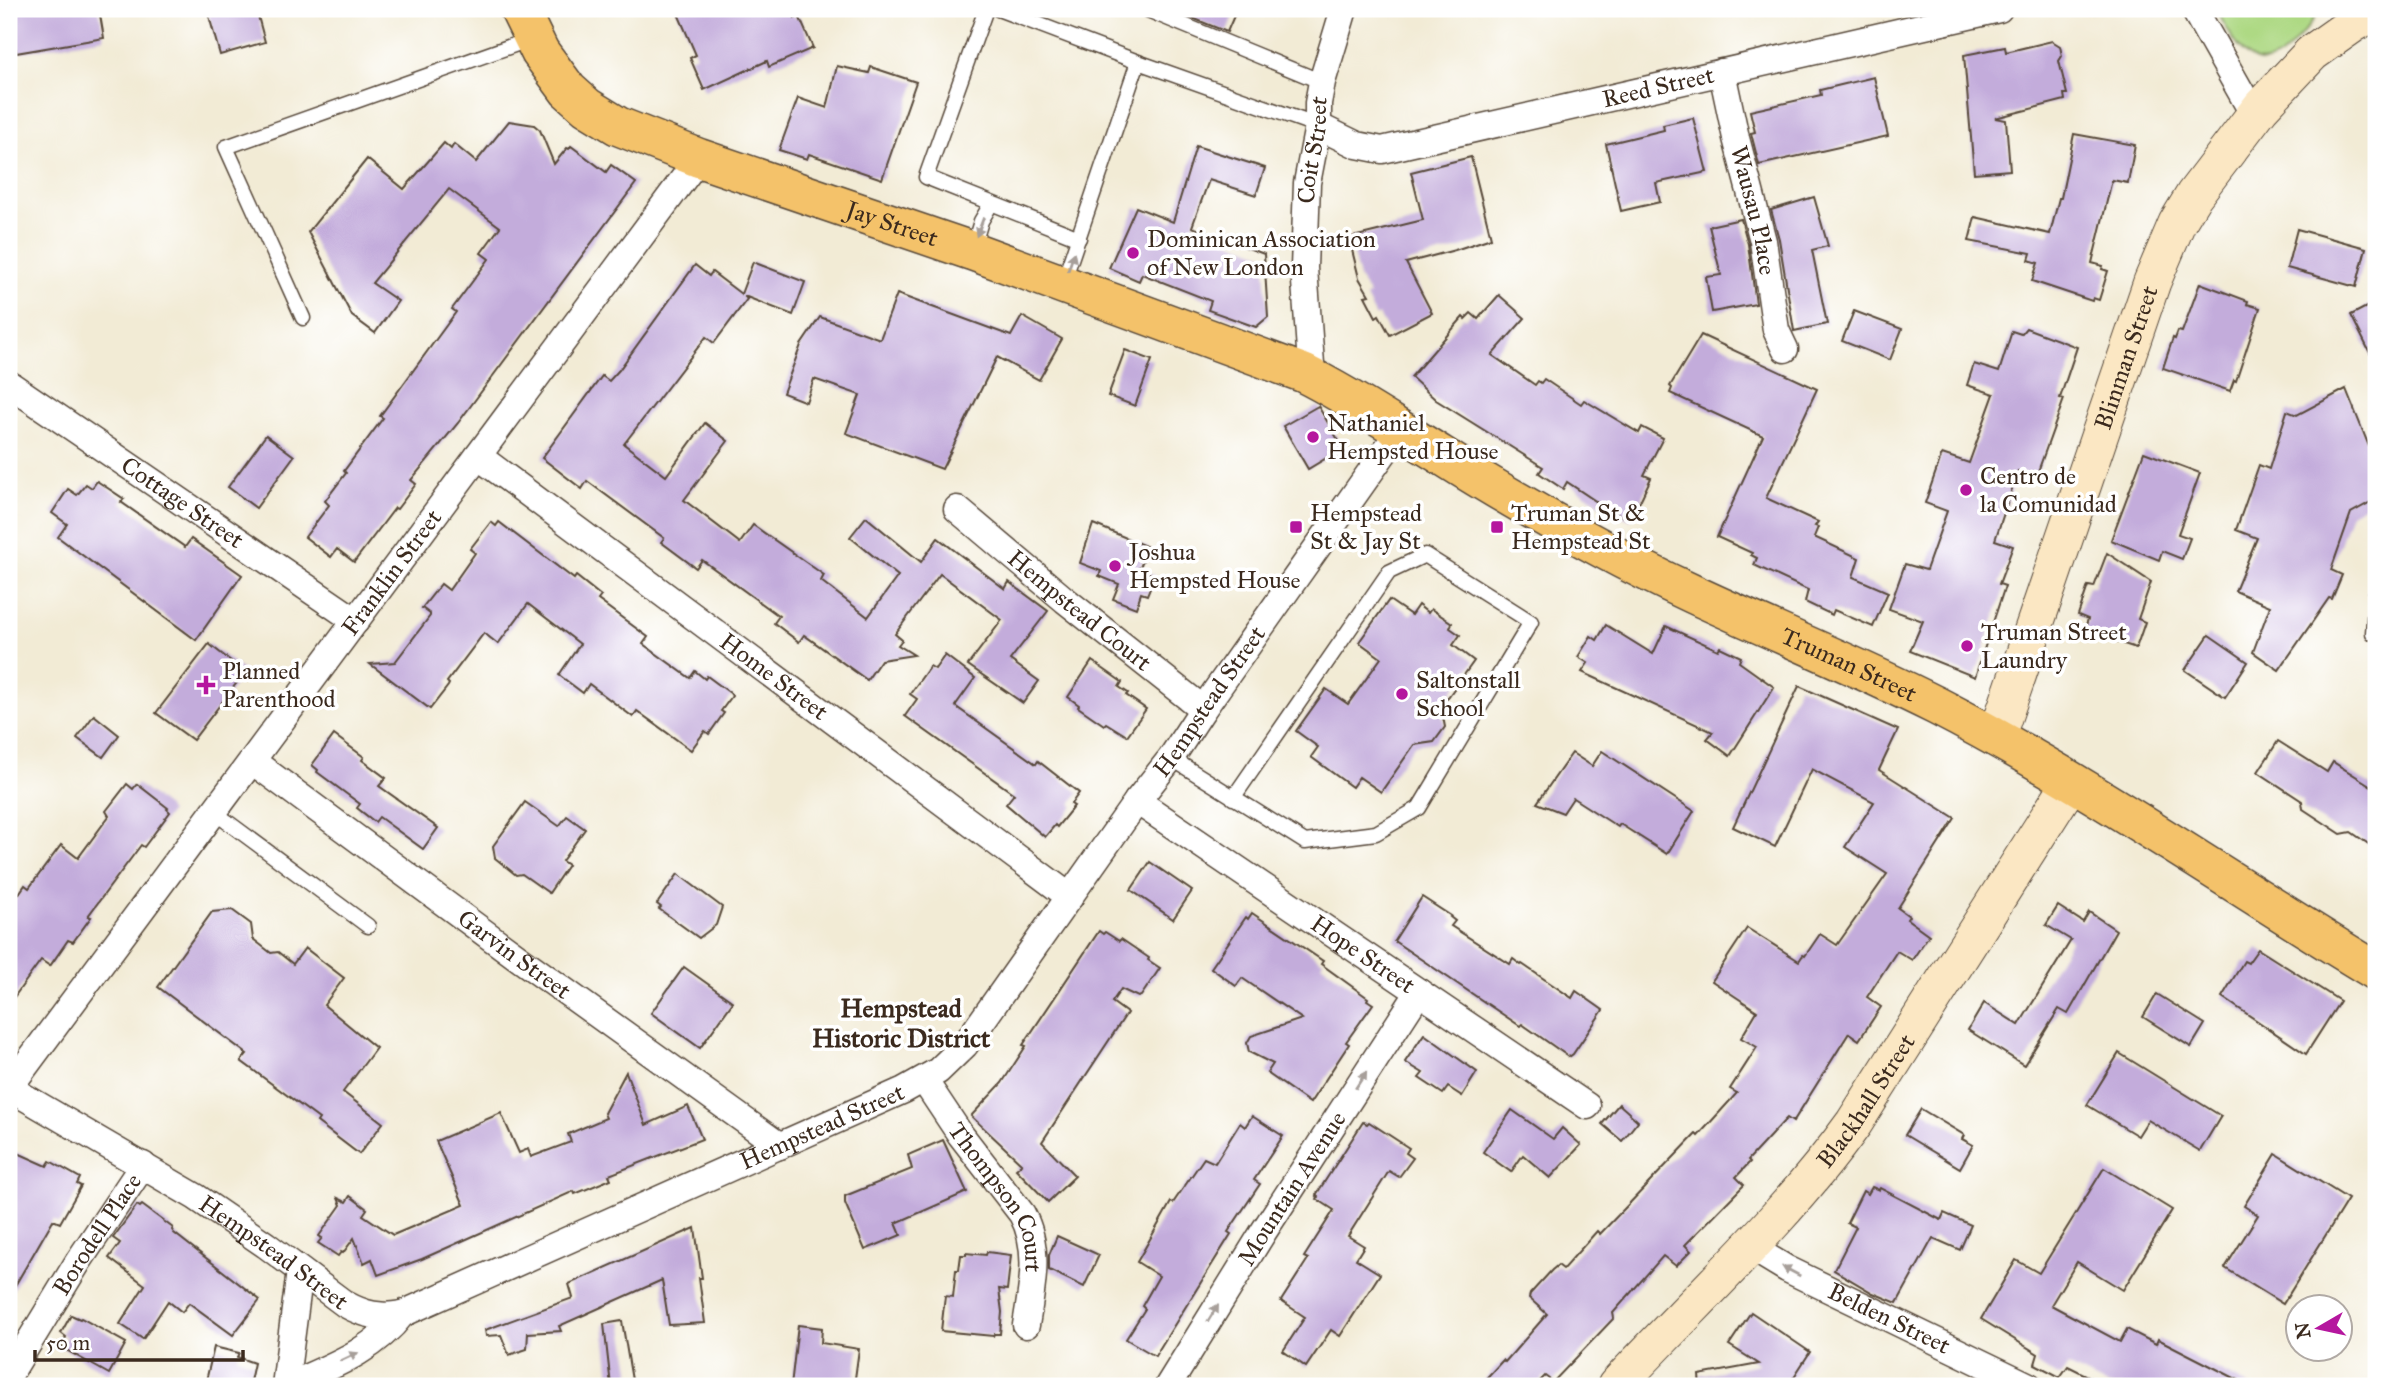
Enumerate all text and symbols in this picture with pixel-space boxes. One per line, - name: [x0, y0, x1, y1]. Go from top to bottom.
- street label: Reed Street: [1599, 60, 1717, 114]
- street label: Coit Street: [1291, 93, 1334, 204]
- street label: Wausau Place: [1724, 142, 1783, 277]
- street label: Jay Street: [839, 193, 942, 253]
- one-way arrow: [975, 217, 986, 238]
- place label: Dominican Association of New London: [1147, 224, 1376, 282]
- marker: Dominican Association of New London: [1125, 245, 1141, 261]
- one-way arrow: [1066, 251, 1077, 272]
- street label: Blinman Street: [2088, 281, 2165, 434]
- place label: Nathaniel Hempsted House: [1327, 408, 1498, 466]
- marker: Nathaniel Hempsted House: [1305, 429, 1321, 445]
- street label: Cottage Street: [115, 450, 250, 555]
- place label: Centro de la Comunidad: [1980, 461, 2117, 519]
- marker: Centro de la Comunidad: [1958, 482, 1974, 498]
- place label: Hempstead St & Jay St: [1310, 498, 1422, 556]
- place label: Truman St & Hempstead St: [1511, 498, 1651, 556]
- street label: Franklin Street: [335, 503, 448, 641]
- marker: Hempstead St & Jay St: [1288, 519, 1304, 535]
- marker: Truman St & Hempstead St: [1489, 519, 1505, 535]
- place label: Joshua Hempsted House: [1126, 537, 1300, 595]
- street label: Hempstead Court: [1002, 543, 1158, 678]
- marker: Joshua Hempsted House: [1107, 558, 1123, 574]
- place label: Truman Street Laundry: [1981, 617, 2127, 675]
- street label: Hempstead Street: [1147, 620, 1272, 783]
- street label: Truman Street: [1776, 621, 1922, 709]
- street label: Home Street: [714, 626, 834, 727]
- marker: Truman Street Laundry: [1959, 638, 1975, 654]
- place label: Planned Parenthood: [222, 656, 336, 714]
- place label: Saltonstall School: [1416, 665, 1521, 723]
- marker: Planned Parenthood: [196, 675, 216, 695]
- marker: Saltonstall School: [1394, 686, 1410, 702]
- street label: Garvin Street: [452, 903, 577, 1006]
- street label: Hope Street: [1305, 908, 1421, 1000]
- district label: Hempstead Historic District: [812, 992, 991, 1054]
- street label: Blackhall Street: [1810, 1028, 1922, 1174]
- one-way arrow: [1355, 1070, 1368, 1090]
- street label: Hempstead Street: [735, 1077, 909, 1176]
- street label: Mountain Avenue: [1231, 1106, 1353, 1271]
- street label: Thompson Court: [941, 1117, 1049, 1273]
- street label: Borodell Place: [46, 1168, 148, 1301]
- street label: Hempstead Street: [193, 1189, 355, 1317]
- one-way arrow: [1781, 1265, 1801, 1276]
- street label: Belden Street: [1823, 1276, 1956, 1361]
- north arrow: [2284, 1294, 2354, 1364]
- one-way arrow: [1206, 1303, 1219, 1323]
- scale bar: [35, 1318, 243, 1362]
- text: N: [2290, 1321, 2315, 1340]
- text: 50 m: [46, 1330, 91, 1356]
- one-way arrow: [339, 1352, 359, 1363]

